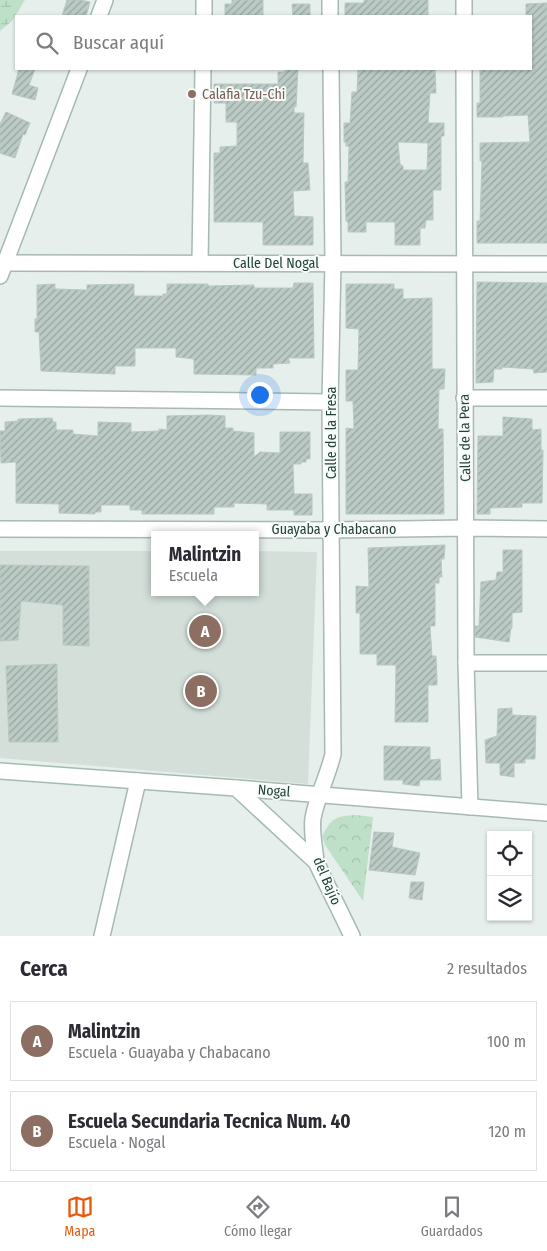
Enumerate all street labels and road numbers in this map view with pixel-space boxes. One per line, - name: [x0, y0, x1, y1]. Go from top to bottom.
- street label: Calle Del Nogal: [233, 255, 319, 272]
- street label: Calle de la Fresa: [323, 387, 340, 479]
- street label: Calle de la Pera: [456, 394, 474, 482]
- street label: Guayaba y Chabacano: [272, 521, 396, 538]
- street label: Nogal: [257, 781, 291, 801]
- street label: del Bajío: [309, 854, 345, 908]

